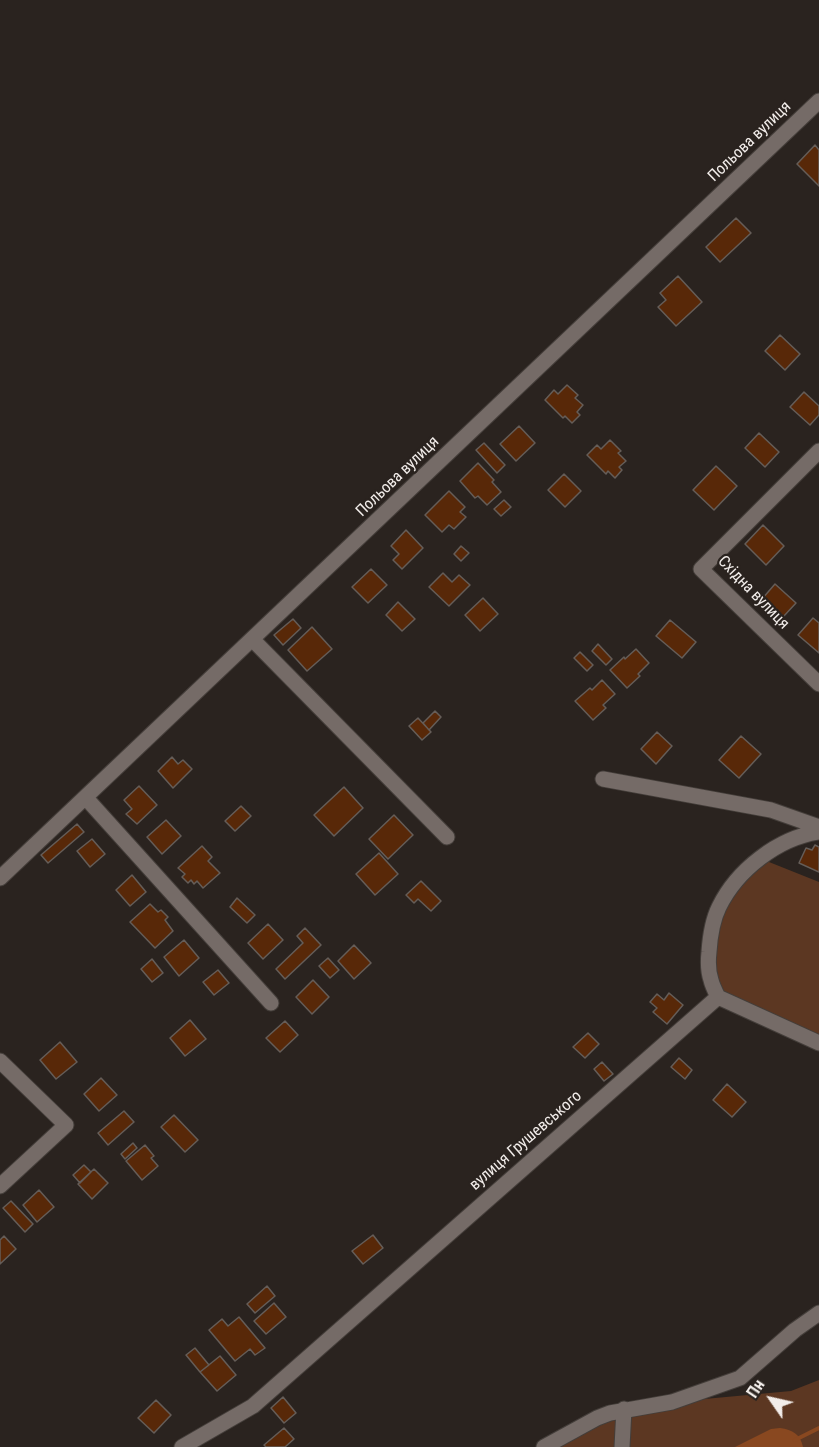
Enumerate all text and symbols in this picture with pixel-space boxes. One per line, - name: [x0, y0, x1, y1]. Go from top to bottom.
- street label: Польова вулиця: [705, 98, 795, 186]
- street label: Польова вулиця: [353, 433, 443, 521]
- street label: Східна вулиця: [713, 552, 793, 634]
- street label: вулиця Грушевського: [466, 1087, 586, 1195]
- north arrow: [741, 1369, 801, 1429]
- text: Пн: [743, 1376, 769, 1401]

